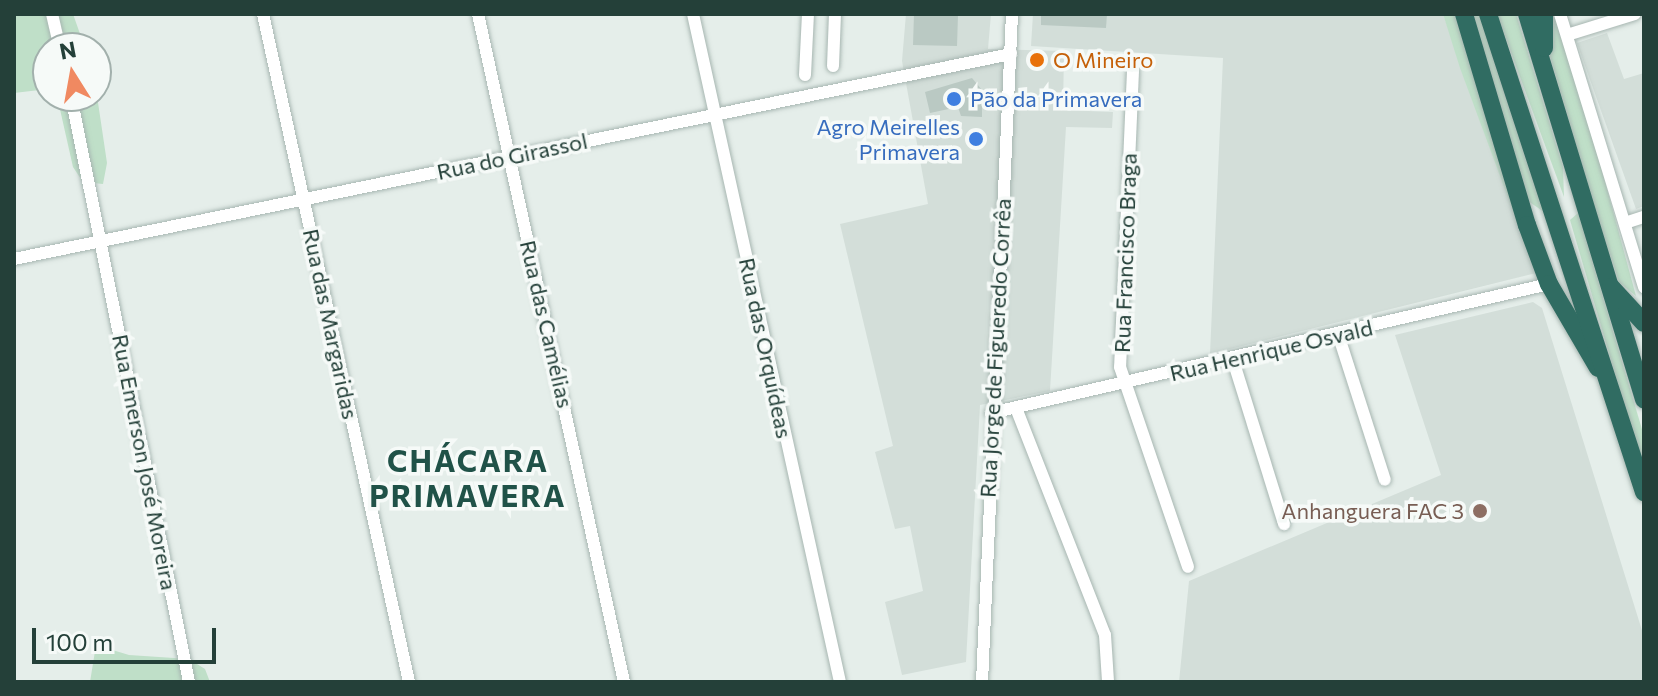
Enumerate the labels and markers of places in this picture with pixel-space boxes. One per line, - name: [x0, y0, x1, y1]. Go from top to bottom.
- place label: O Mineiro: [1053, 47, 1153, 73]
- marker: O Mineiro: [1028, 51, 1046, 69]
- place label: Pão da Primavera: [970, 86, 1142, 112]
- marker: Pão da Primavera: [945, 90, 963, 108]
- place label: Agro Meirelles Primavera: [817, 113, 960, 164]
- marker: Agro Meirelles Primavera: [967, 130, 985, 148]
- place label: Anhanguera FAC 3: [1281, 498, 1464, 524]
- marker: Anhanguera FAC 3: [1471, 502, 1489, 520]

